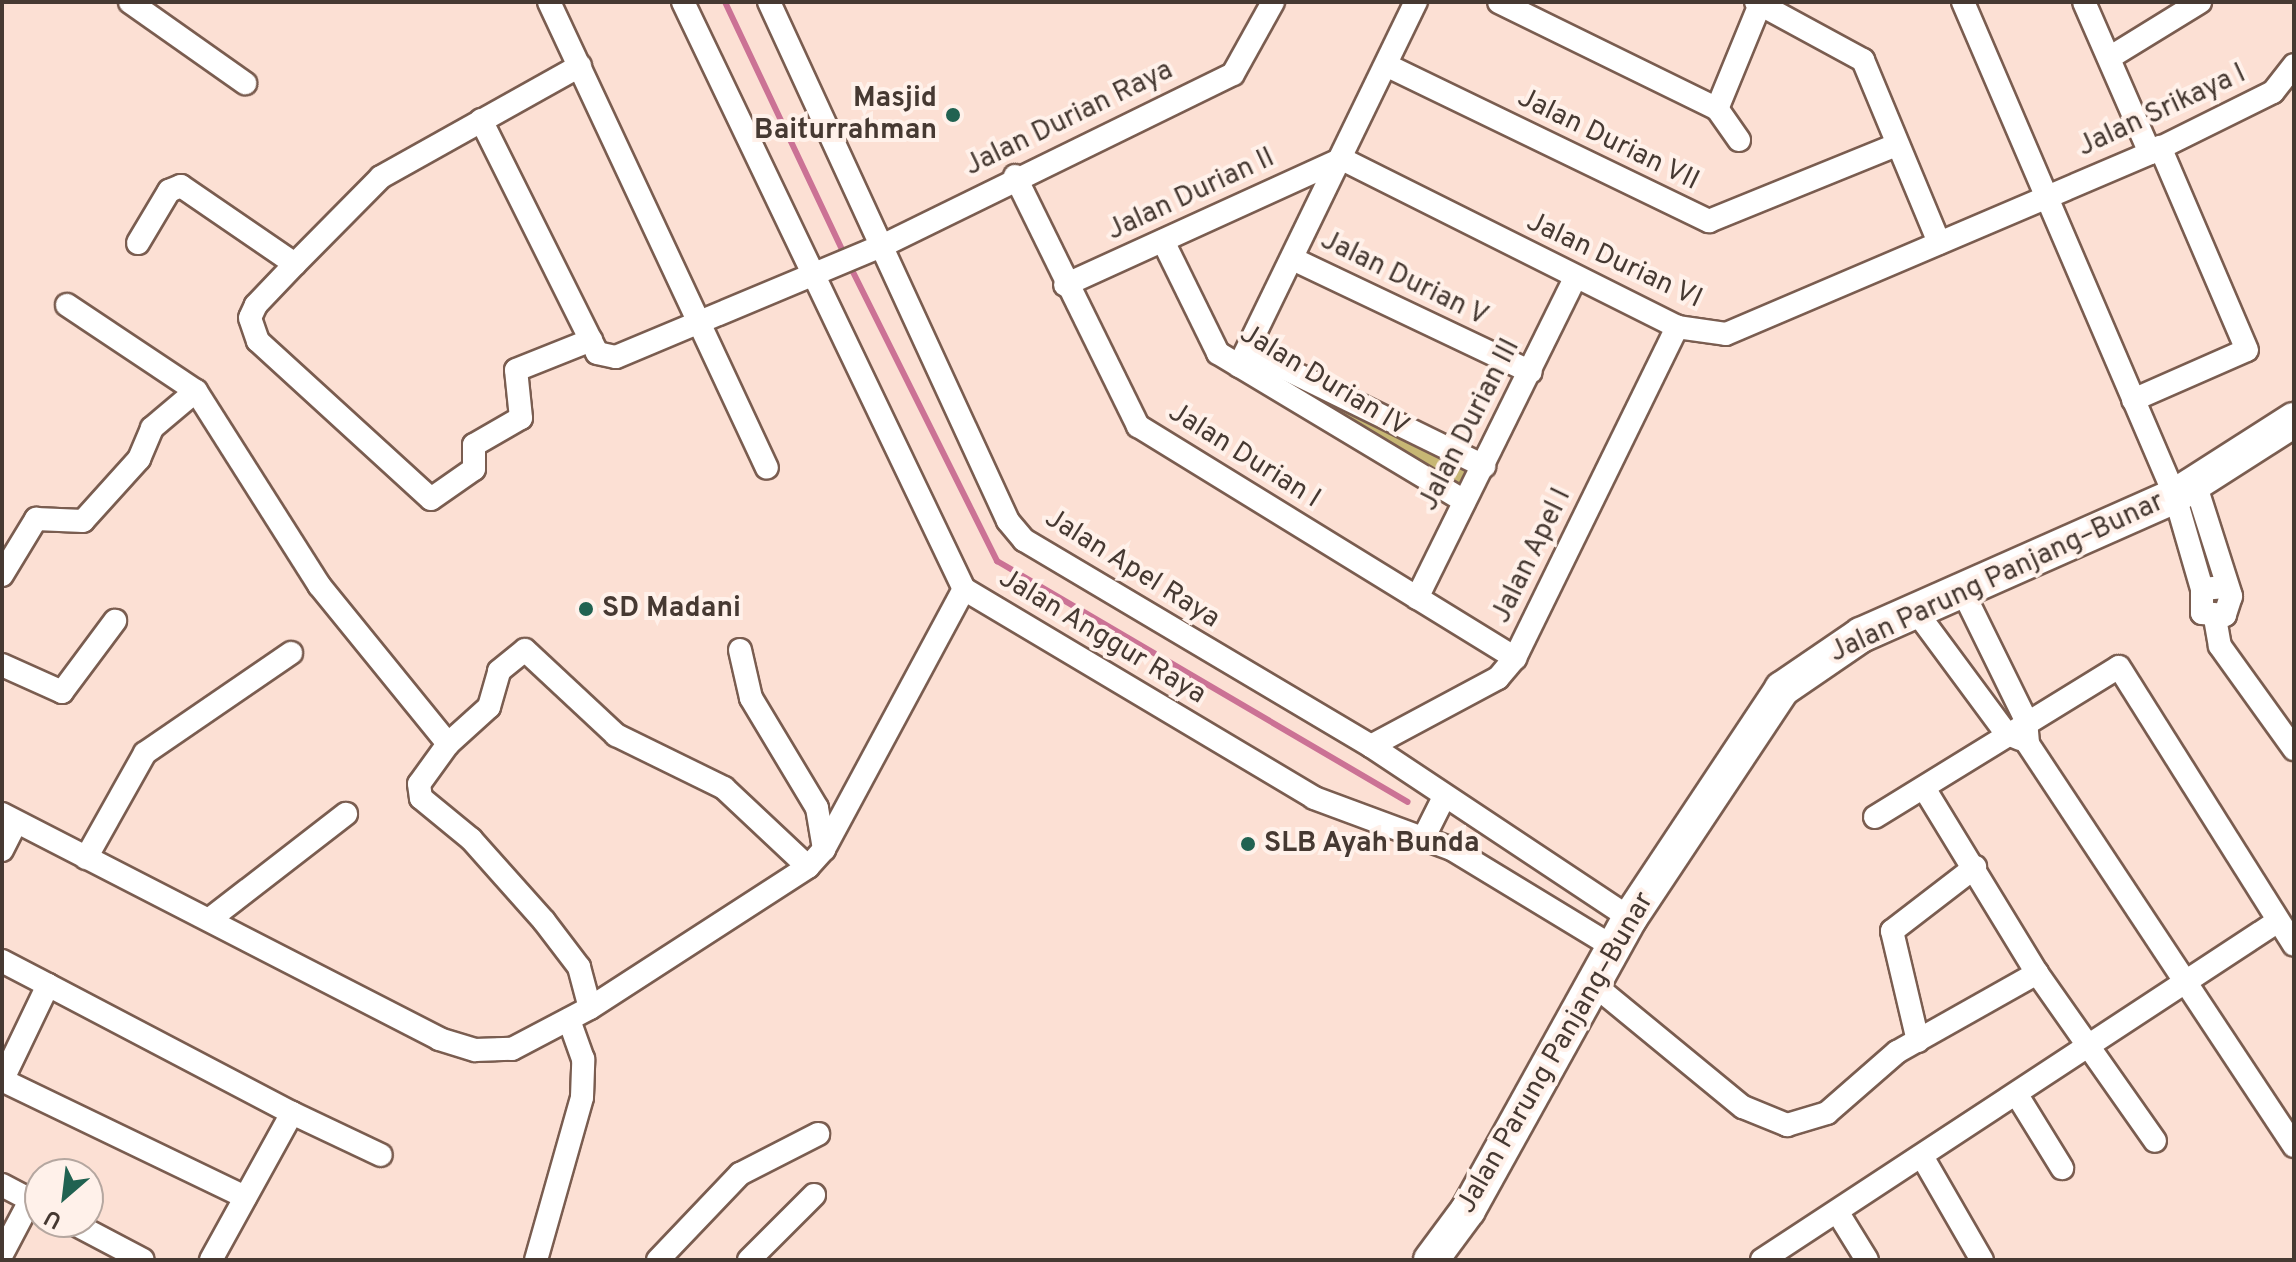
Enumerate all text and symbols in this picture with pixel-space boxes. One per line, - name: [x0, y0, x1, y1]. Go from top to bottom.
- street label: Jalan Durian Raya: [960, 54, 1178, 184]
- street label: Jalan Srikaya I: [2073, 57, 2251, 165]
- street label: Jalan Durian VII: [1511, 81, 1705, 199]
- place label: Masjid Baiturrahman: [754, 82, 937, 148]
- marker: Masjid Baiturrahman: [944, 106, 962, 124]
- street label: Jalan Durian II: [1102, 142, 1280, 248]
- street label: Jalan Durian VI: [1520, 205, 1708, 317]
- street label: Jalan Durian V: [1314, 224, 1494, 334]
- street label: Jalan Durian IV: [1233, 317, 1415, 445]
- street label: Jalan Durian III: [1412, 333, 1528, 517]
- street label: Jalan Durian I: [1162, 396, 1326, 516]
- street label: Jalan Apel I: [1485, 483, 1579, 629]
- street label: Jalan Parung Panjang–Bunar: [1824, 486, 2170, 670]
- street label: Jalan Apel Raya: [1038, 501, 1226, 637]
- street label: Jalan Anggur Raya: [992, 562, 1212, 712]
- place label: SD Madani: [602, 592, 741, 626]
- marker: SD Madani: [577, 600, 595, 618]
- place label: SLB Ayah Bunda: [1264, 827, 1481, 861]
- marker: SLB Ayah Bunda: [1239, 835, 1257, 853]
- street label: Jalan Parung Panjang–Bunar: [1450, 886, 1662, 1220]
- north arrow: [24, 1158, 104, 1238]
- text: U: [40, 1202, 67, 1233]

